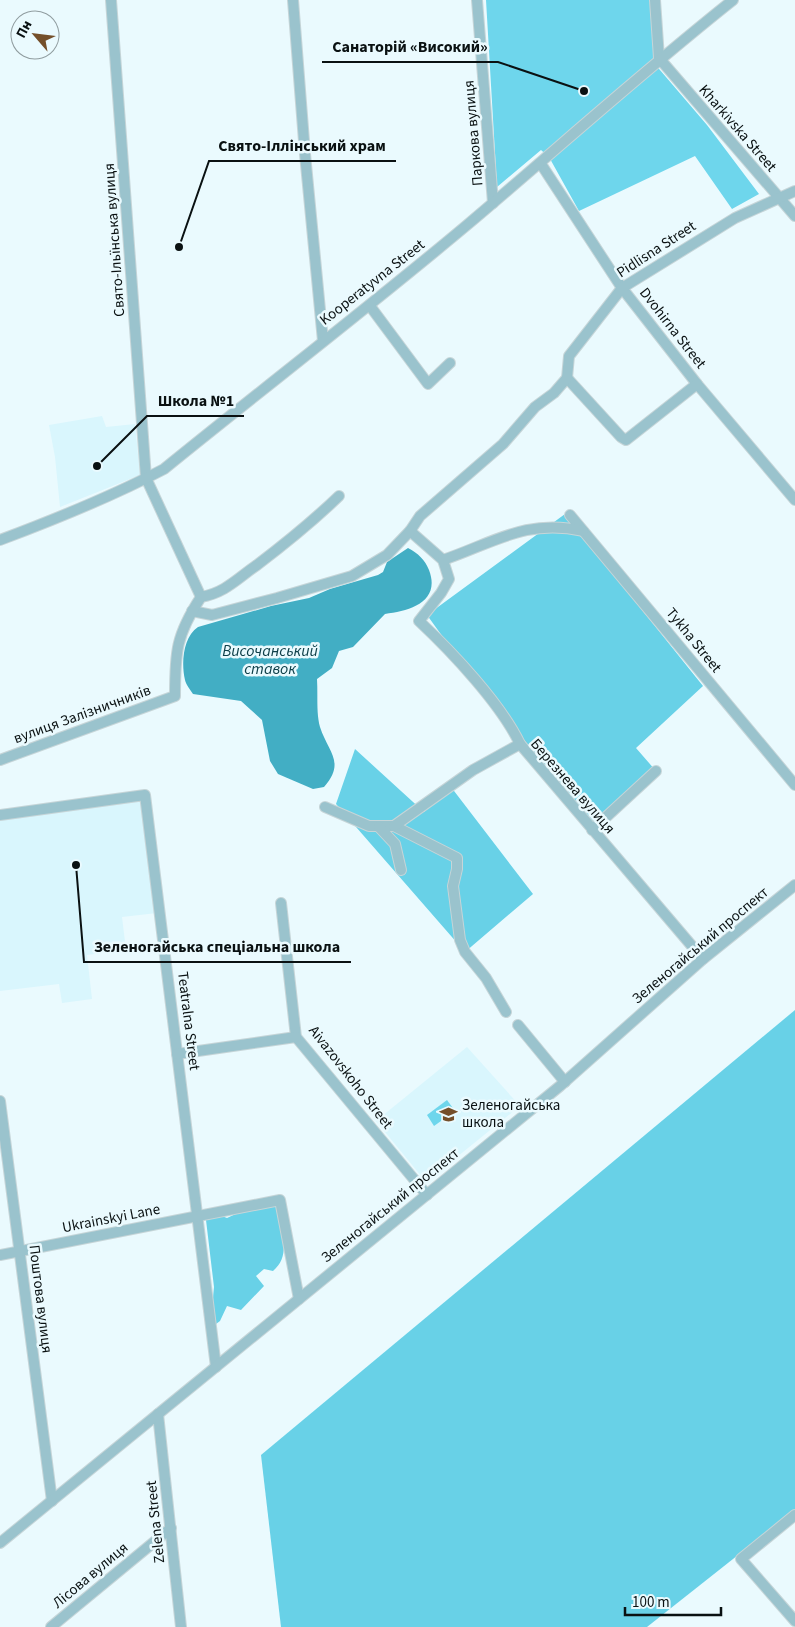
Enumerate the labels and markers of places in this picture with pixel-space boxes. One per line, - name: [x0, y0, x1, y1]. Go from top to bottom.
- callout: Санаторій «Високий»: [322, 31, 498, 62]
- callout: Свято-Іллінський храм: [209, 130, 396, 161]
- callout: Школа №1: [147, 385, 244, 416]
- callout: Зеленогайська спеціальна школа: [84, 931, 351, 962]
- place label: Зеленогайська школа: [462, 1095, 560, 1133]
- school or university icon: Зеленогайська школа: [438, 1104, 458, 1124]

